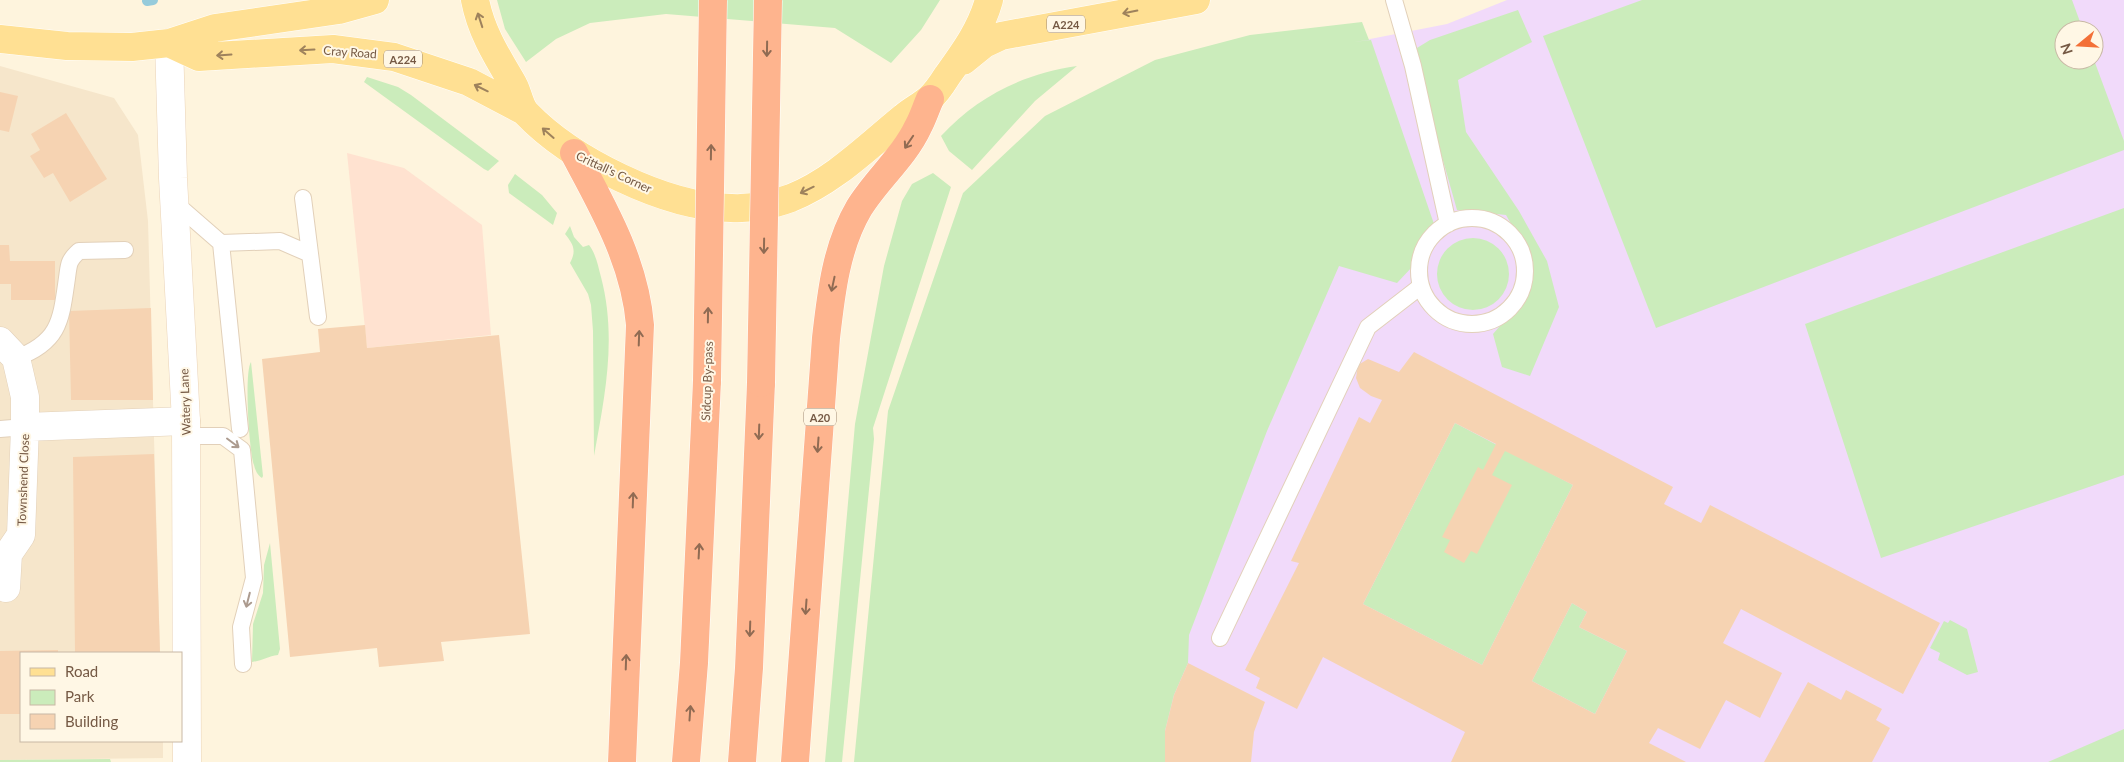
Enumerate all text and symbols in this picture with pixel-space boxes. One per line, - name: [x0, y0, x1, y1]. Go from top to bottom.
- one-way arrow: [1123, 8, 1139, 18]
- one-way arrow: [475, 13, 484, 29]
- road number: A224: [1047, 15, 1085, 32]
- north arrow: [2054, 20, 2104, 70]
- one-way arrow: [762, 40, 772, 56]
- text: N: [2056, 41, 2076, 57]
- street label: Cray Road: [323, 43, 377, 61]
- one-way arrow: [300, 46, 316, 55]
- one-way arrow: [216, 51, 232, 60]
- road number: A224: [384, 51, 422, 68]
- one-way arrow: [474, 83, 489, 92]
- one-way arrow: [542, 127, 555, 139]
- one-way arrow: [903, 135, 913, 149]
- one-way arrow: [706, 144, 716, 160]
- street label: Crittall's Corner: [574, 148, 655, 196]
- one-way arrow: [800, 186, 815, 195]
- one-way arrow: [759, 238, 768, 254]
- one-way arrow: [828, 275, 838, 291]
- one-way arrow: [704, 307, 713, 323]
- one-way arrow: [635, 330, 644, 346]
- street label: Sidcup By-pass: [698, 341, 716, 421]
- street label: Watery Lane: [176, 368, 194, 436]
- road number: A20: [804, 408, 836, 426]
- one-way arrow: [754, 424, 764, 440]
- street label: Townshend Close: [14, 434, 32, 526]
- one-way arrow: [813, 437, 822, 453]
- one-way arrow: [226, 438, 240, 448]
- one-way arrow: [628, 492, 637, 508]
- one-way arrow: [695, 543, 704, 559]
- one-way arrow: [243, 591, 252, 607]
- one-way arrow: [801, 599, 811, 615]
- one-way arrow: [746, 621, 755, 637]
- legend: [20, 652, 182, 742]
- one-way arrow: [622, 655, 631, 671]
- text: Road: [65, 662, 98, 680]
- text: Park: [65, 687, 95, 705]
- one-way arrow: [685, 706, 695, 722]
- text: Building: [65, 712, 118, 730]

